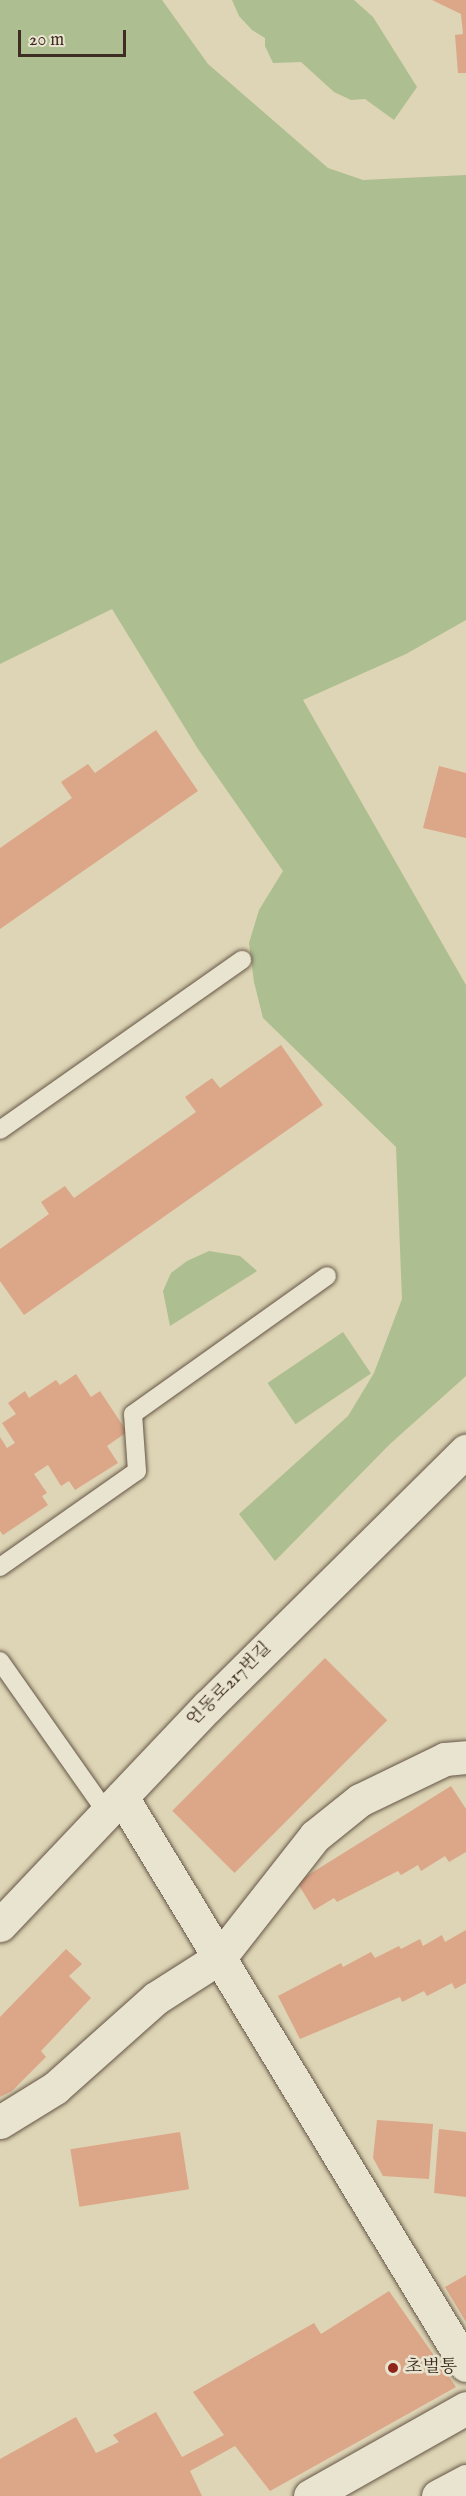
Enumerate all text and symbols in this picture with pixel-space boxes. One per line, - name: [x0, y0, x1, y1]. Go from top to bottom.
- scale bar: [21, 18, 129, 56]
- text: 20 m: [29, 29, 64, 52]
- street label: 언동로217번길: [183, 1638, 277, 1732]
- place label: 초벌통: [405, 2357, 457, 2379]
- marker: 초벌통: [386, 2361, 400, 2375]

